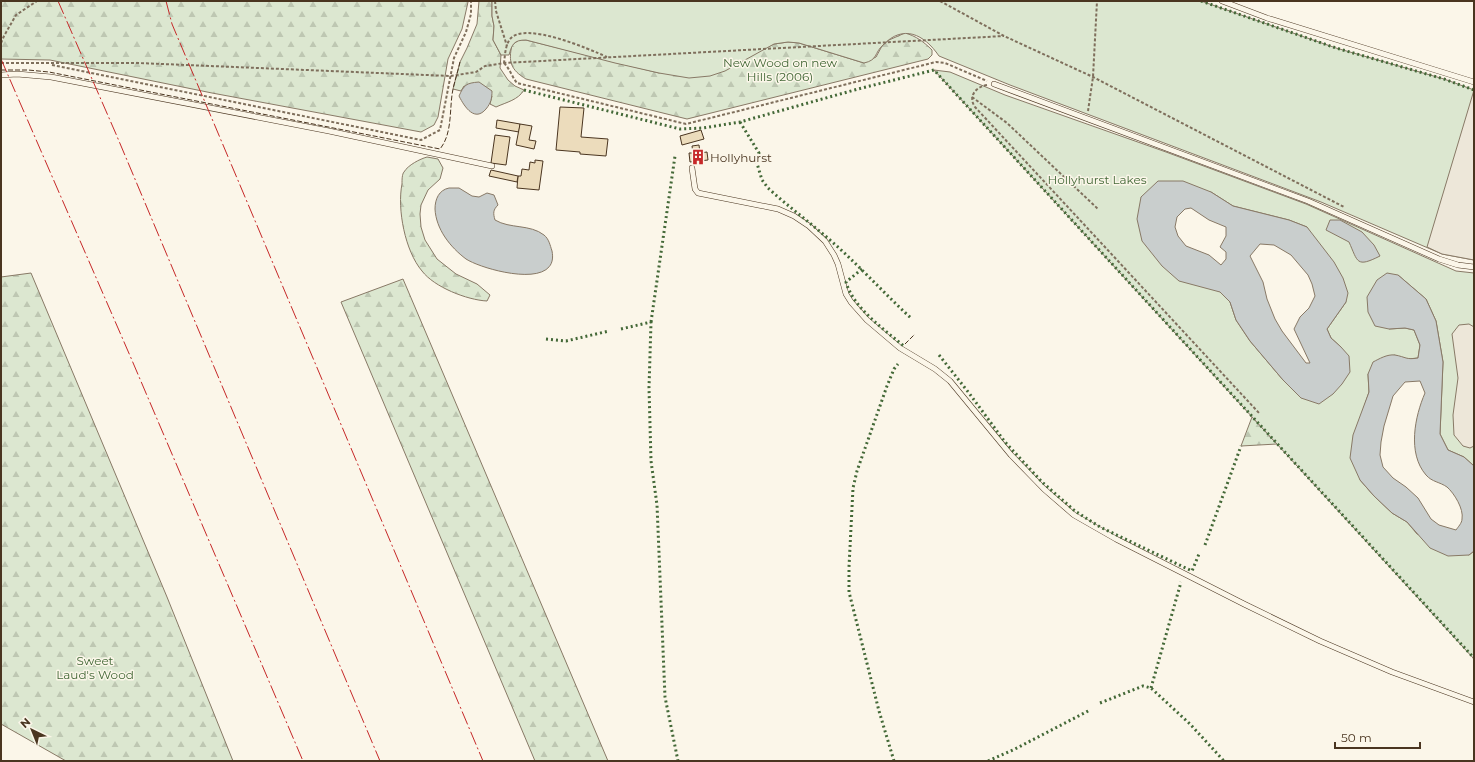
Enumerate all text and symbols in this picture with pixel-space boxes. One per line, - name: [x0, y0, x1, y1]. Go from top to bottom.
- park label: New Wood on new Hills (2006): [723, 55, 838, 84]
- building icon: Hollyhurst: [689, 148, 707, 166]
- place label: Hollyhurst: [710, 150, 772, 165]
- park label: Hollyhurst Lakes: [1047, 172, 1147, 187]
- park label: Sweet Laud's Wood: [56, 653, 134, 682]
- north arrow: [12, 710, 52, 750]
- text: N: [17, 715, 33, 731]
- scale bar: [1335, 724, 1420, 750]
- text: 50 m: [1341, 730, 1372, 745]

